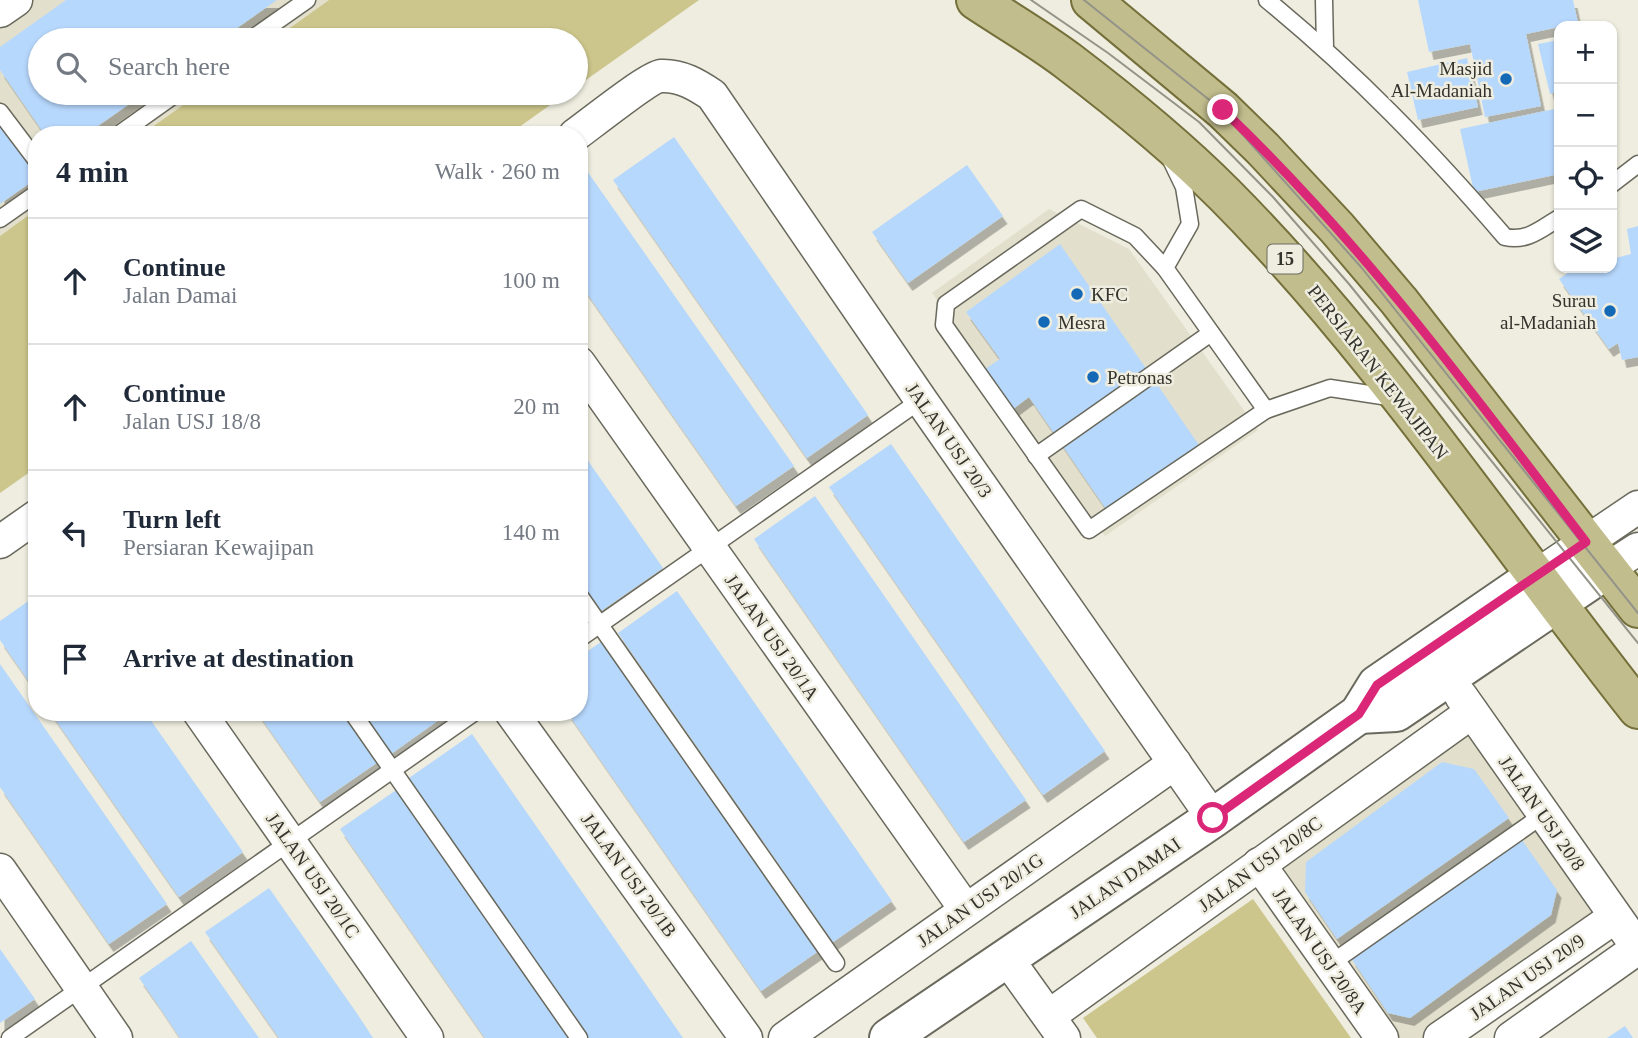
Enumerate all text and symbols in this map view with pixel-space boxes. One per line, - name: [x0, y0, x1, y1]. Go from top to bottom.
- map controls: [1554, 21, 1617, 273]
- button: +: [1554, 21, 1617, 84]
- search box: [28, 28, 588, 105]
- icon: search: [52, 48, 90, 86]
- text: Search here: [108, 52, 230, 81]
- place label: Masjid Al-Madaniah: [1391, 58, 1492, 101]
- marker: Masjid Al-Madaniah: [1498, 71, 1514, 87]
- button: −: [1554, 84, 1617, 147]
- route end: [1207, 94, 1238, 125]
- button: locate: [1554, 147, 1617, 210]
- text: 4 min: [56, 155, 129, 188]
- text: Walk · 260 m: [435, 159, 560, 184]
- button: layers: [1554, 210, 1617, 273]
- road number: 15: [1268, 244, 1302, 274]
- text: Continue: [123, 253, 226, 282]
- icon: ahead: [56, 262, 94, 300]
- text: 100 m: [502, 268, 560, 293]
- street label: PERSIARAN KEWAJIPAN: [1303, 281, 1453, 463]
- text: Jalan Damai: [123, 283, 237, 308]
- place label: KFC: [1091, 284, 1128, 305]
- marker: KFC: [1069, 286, 1085, 302]
- place label: Surau al-Madaniah: [1500, 290, 1596, 333]
- marker: Surau al-Madaniah: [1602, 303, 1618, 319]
- place label: Mesra: [1058, 312, 1106, 333]
- marker: Mesra: [1036, 314, 1052, 330]
- place label: Petronas: [1107, 367, 1172, 388]
- marker: Petronas: [1085, 369, 1101, 385]
- text: Continue: [123, 379, 226, 408]
- street label: JALAN USJ 20/3: [902, 379, 996, 501]
- icon: ahead: [56, 388, 94, 426]
- text: 20 m: [513, 394, 560, 419]
- text: Jalan USJ 18/8: [123, 409, 261, 434]
- text: Turn left: [123, 505, 221, 534]
- icon: left: [56, 514, 94, 552]
- text: 140 m: [502, 520, 560, 545]
- text: Persiaran Kewajipan: [123, 535, 314, 560]
- street label: JALAN USJ 20/1A: [721, 570, 823, 704]
- icon: arrive: [56, 640, 94, 678]
- text: Arrive at destination: [123, 644, 354, 673]
- street label: JALAN USJ 20/8: [1495, 752, 1589, 874]
- route start: [1197, 802, 1228, 833]
- street label: JALAN USJ 20/1C: [262, 808, 364, 942]
- street label: JALAN USJ 20/1B: [577, 809, 681, 941]
- street label: JALAN USJ 20/8C: [1194, 812, 1326, 916]
- street label: JALAN DAMAI: [1066, 833, 1184, 923]
- street label: JALAN USJ 20/1G: [913, 849, 1047, 951]
- street label: JALAN USJ 20/8A: [1269, 884, 1371, 1018]
- street label: JALAN USJ 20/9: [1466, 930, 1588, 1024]

